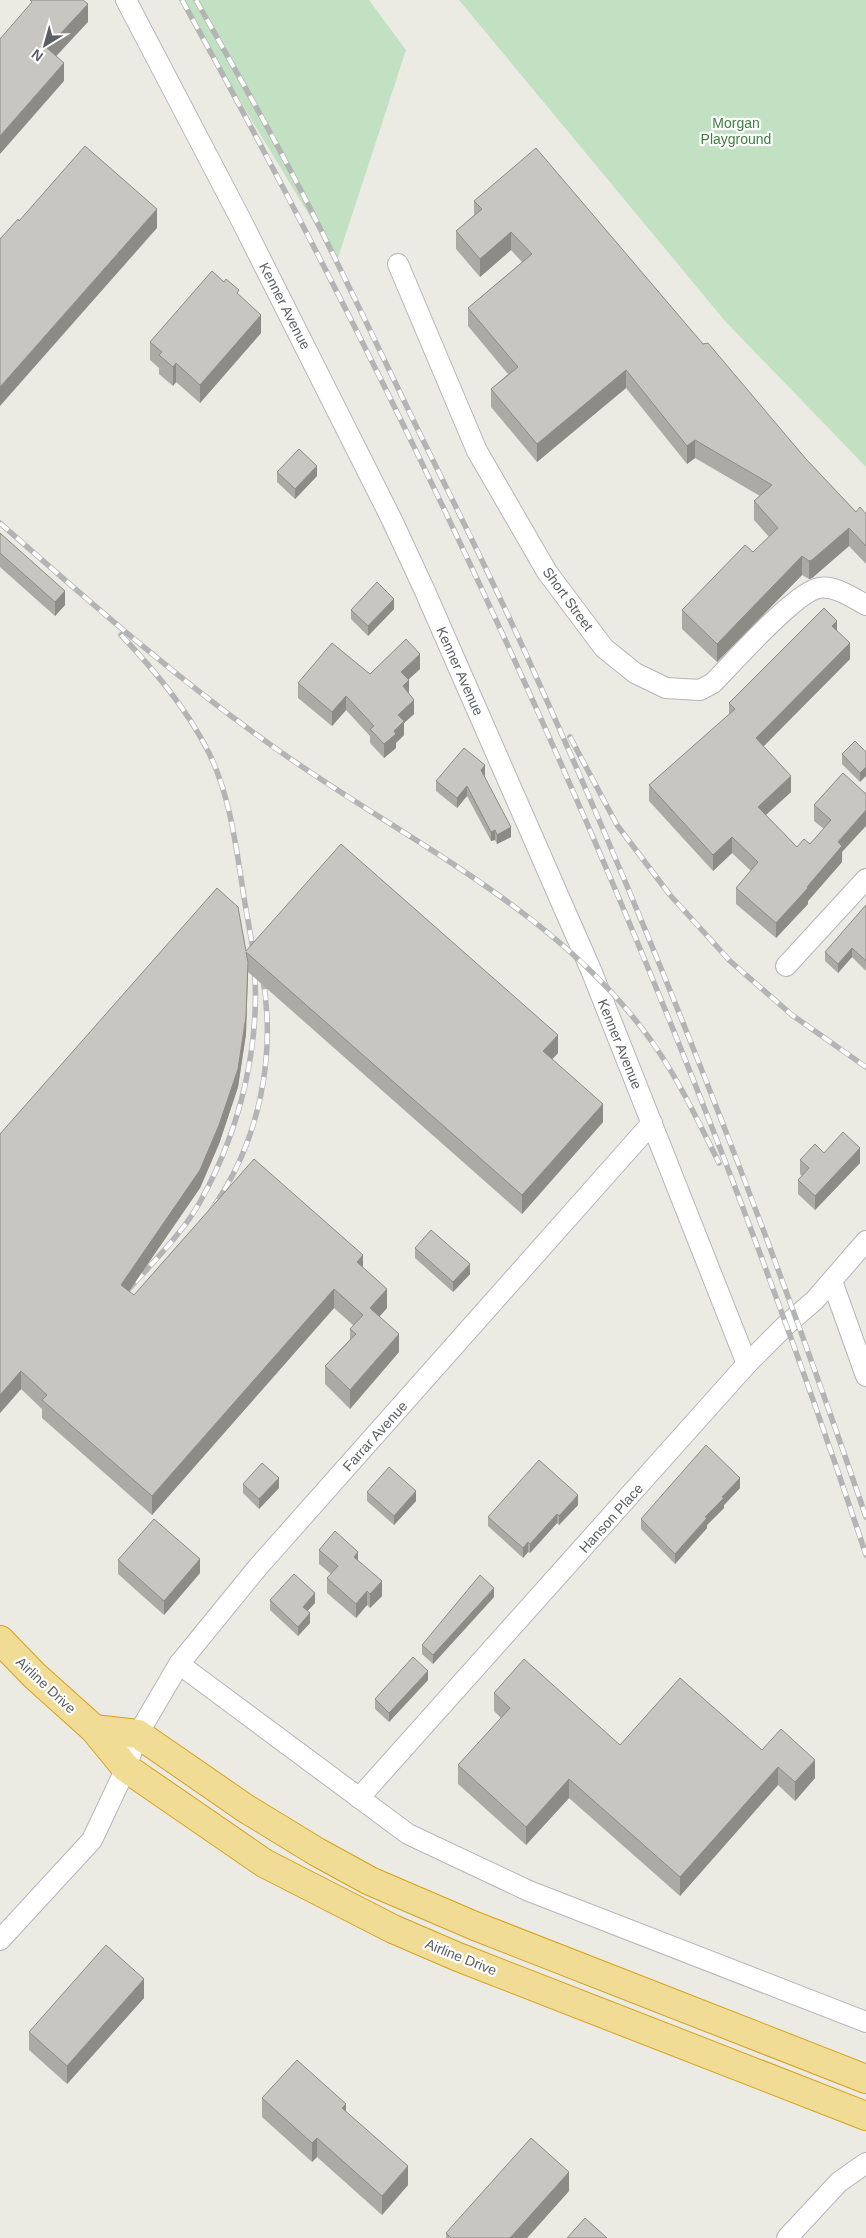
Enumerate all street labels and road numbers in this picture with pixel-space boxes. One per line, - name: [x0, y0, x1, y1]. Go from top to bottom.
- street label: Kenner Avenue: [256, 260, 314, 352]
- street label: Short Street: [540, 564, 596, 634]
- street label: Kenner Avenue: [433, 624, 487, 718]
- street label: Kenner Avenue: [595, 997, 645, 1091]
- street label: Farrar Avenue: [339, 1398, 411, 1474]
- street label: Hanson Place: [576, 1480, 646, 1556]
- street label: Airline Drive: [13, 1653, 79, 1717]
- street label: Airline Drive: [423, 1935, 499, 1979]

